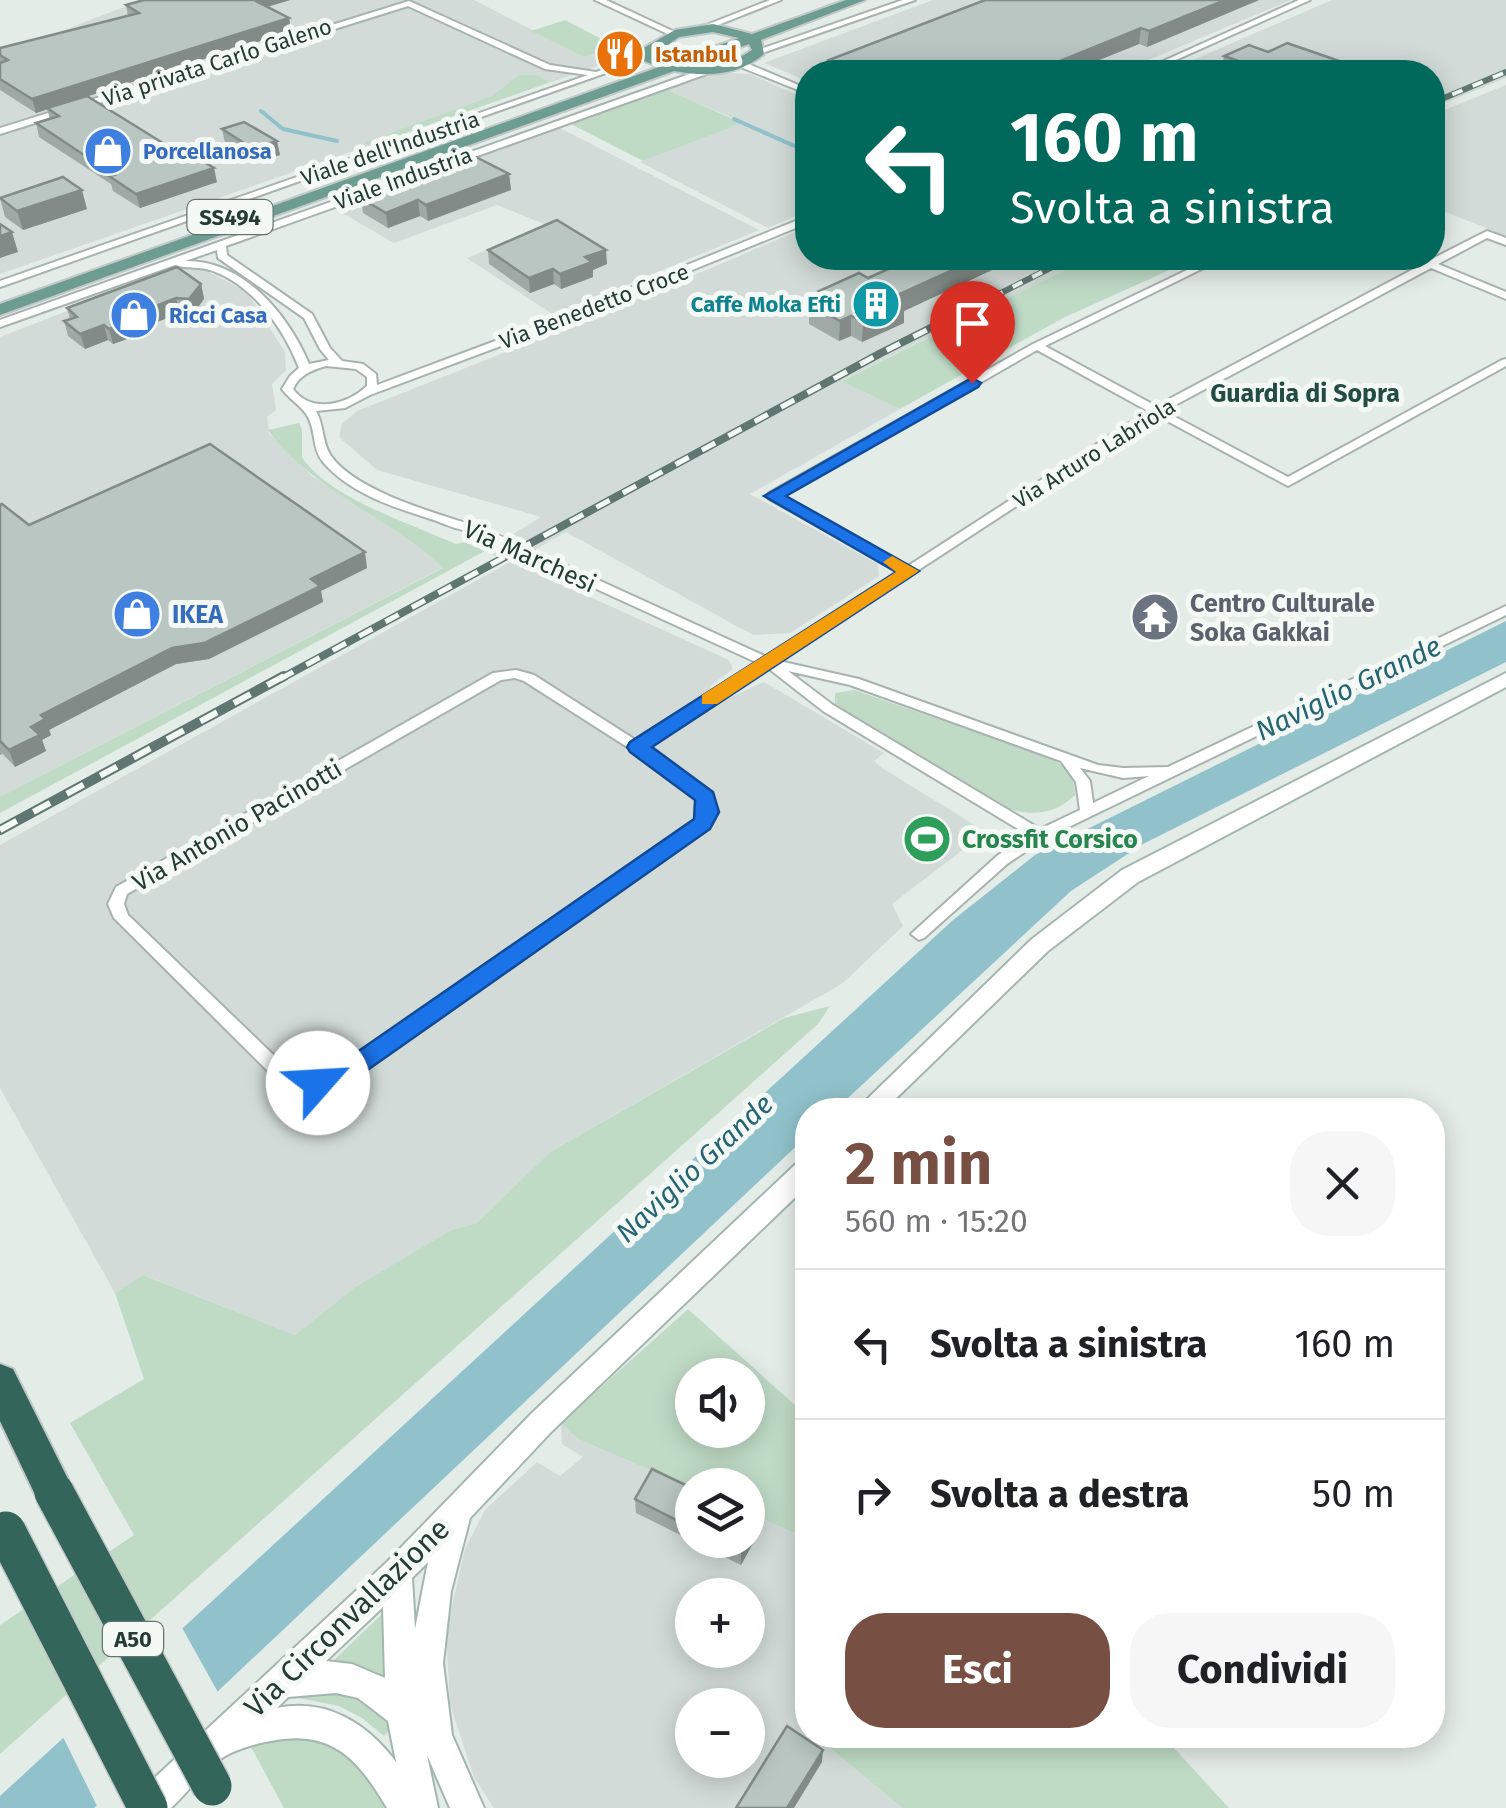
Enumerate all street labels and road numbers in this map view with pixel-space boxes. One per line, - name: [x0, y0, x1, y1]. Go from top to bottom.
- street label: Via privata Carlo Galeno: [99, 13, 335, 112]
- street label: Viale dell'Industria: [297, 105, 483, 192]
- street label: Viale Industria: [331, 141, 476, 216]
- road number: SS494: [188, 200, 272, 234]
- street label: Via Benedetto Croce: [496, 258, 693, 355]
- street label: Via Arturo Labriola: [1008, 393, 1180, 514]
- street label: Via Marchesi: [459, 514, 601, 600]
- street label: Via Antonio Pacinotti: [128, 754, 347, 898]
- street label: Via Circonvallazione: [237, 1511, 457, 1725]
- road number: A50: [103, 1622, 163, 1656]

